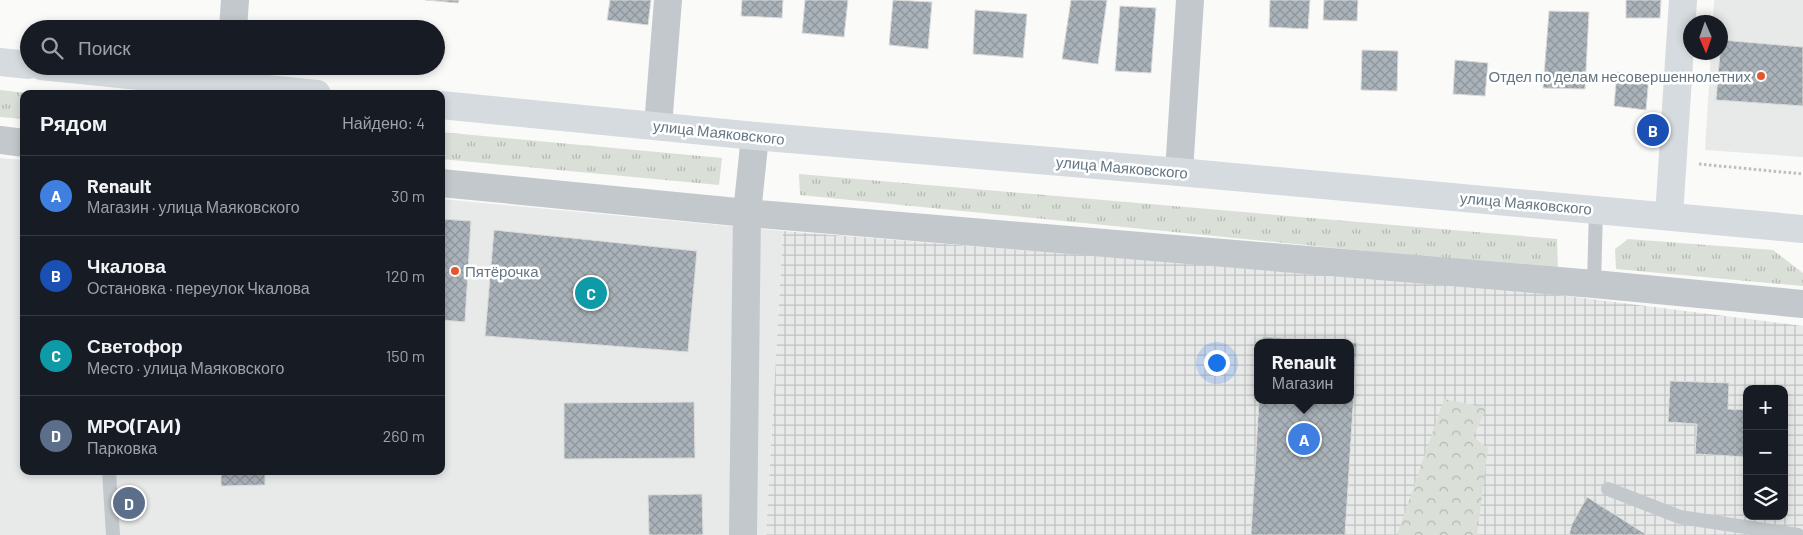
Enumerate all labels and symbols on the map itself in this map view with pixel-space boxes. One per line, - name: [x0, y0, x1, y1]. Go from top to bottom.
- north arrow: [1683, 15, 1728, 60]
- place label: Отдел по делам несовершеннолетних: [1488, 67, 1751, 85]
- marker: Отдел по делам несовершеннолетних: [1755, 70, 1767, 82]
- pin: B: [1637, 111, 1669, 149]
- street label: улица Маяковского: [652, 116, 786, 148]
- street label: улица Маяковского: [1055, 152, 1189, 182]
- street label: улица Маяковского: [1459, 188, 1593, 218]
- place label: Пятёрочка: [465, 262, 539, 280]
- marker: Пятёрочка: [449, 265, 461, 277]
- pin: C: [575, 274, 607, 312]
- your location: [1204, 350, 1230, 376]
- pin: A: [1288, 420, 1320, 458]
- pin: D: [113, 484, 145, 522]

